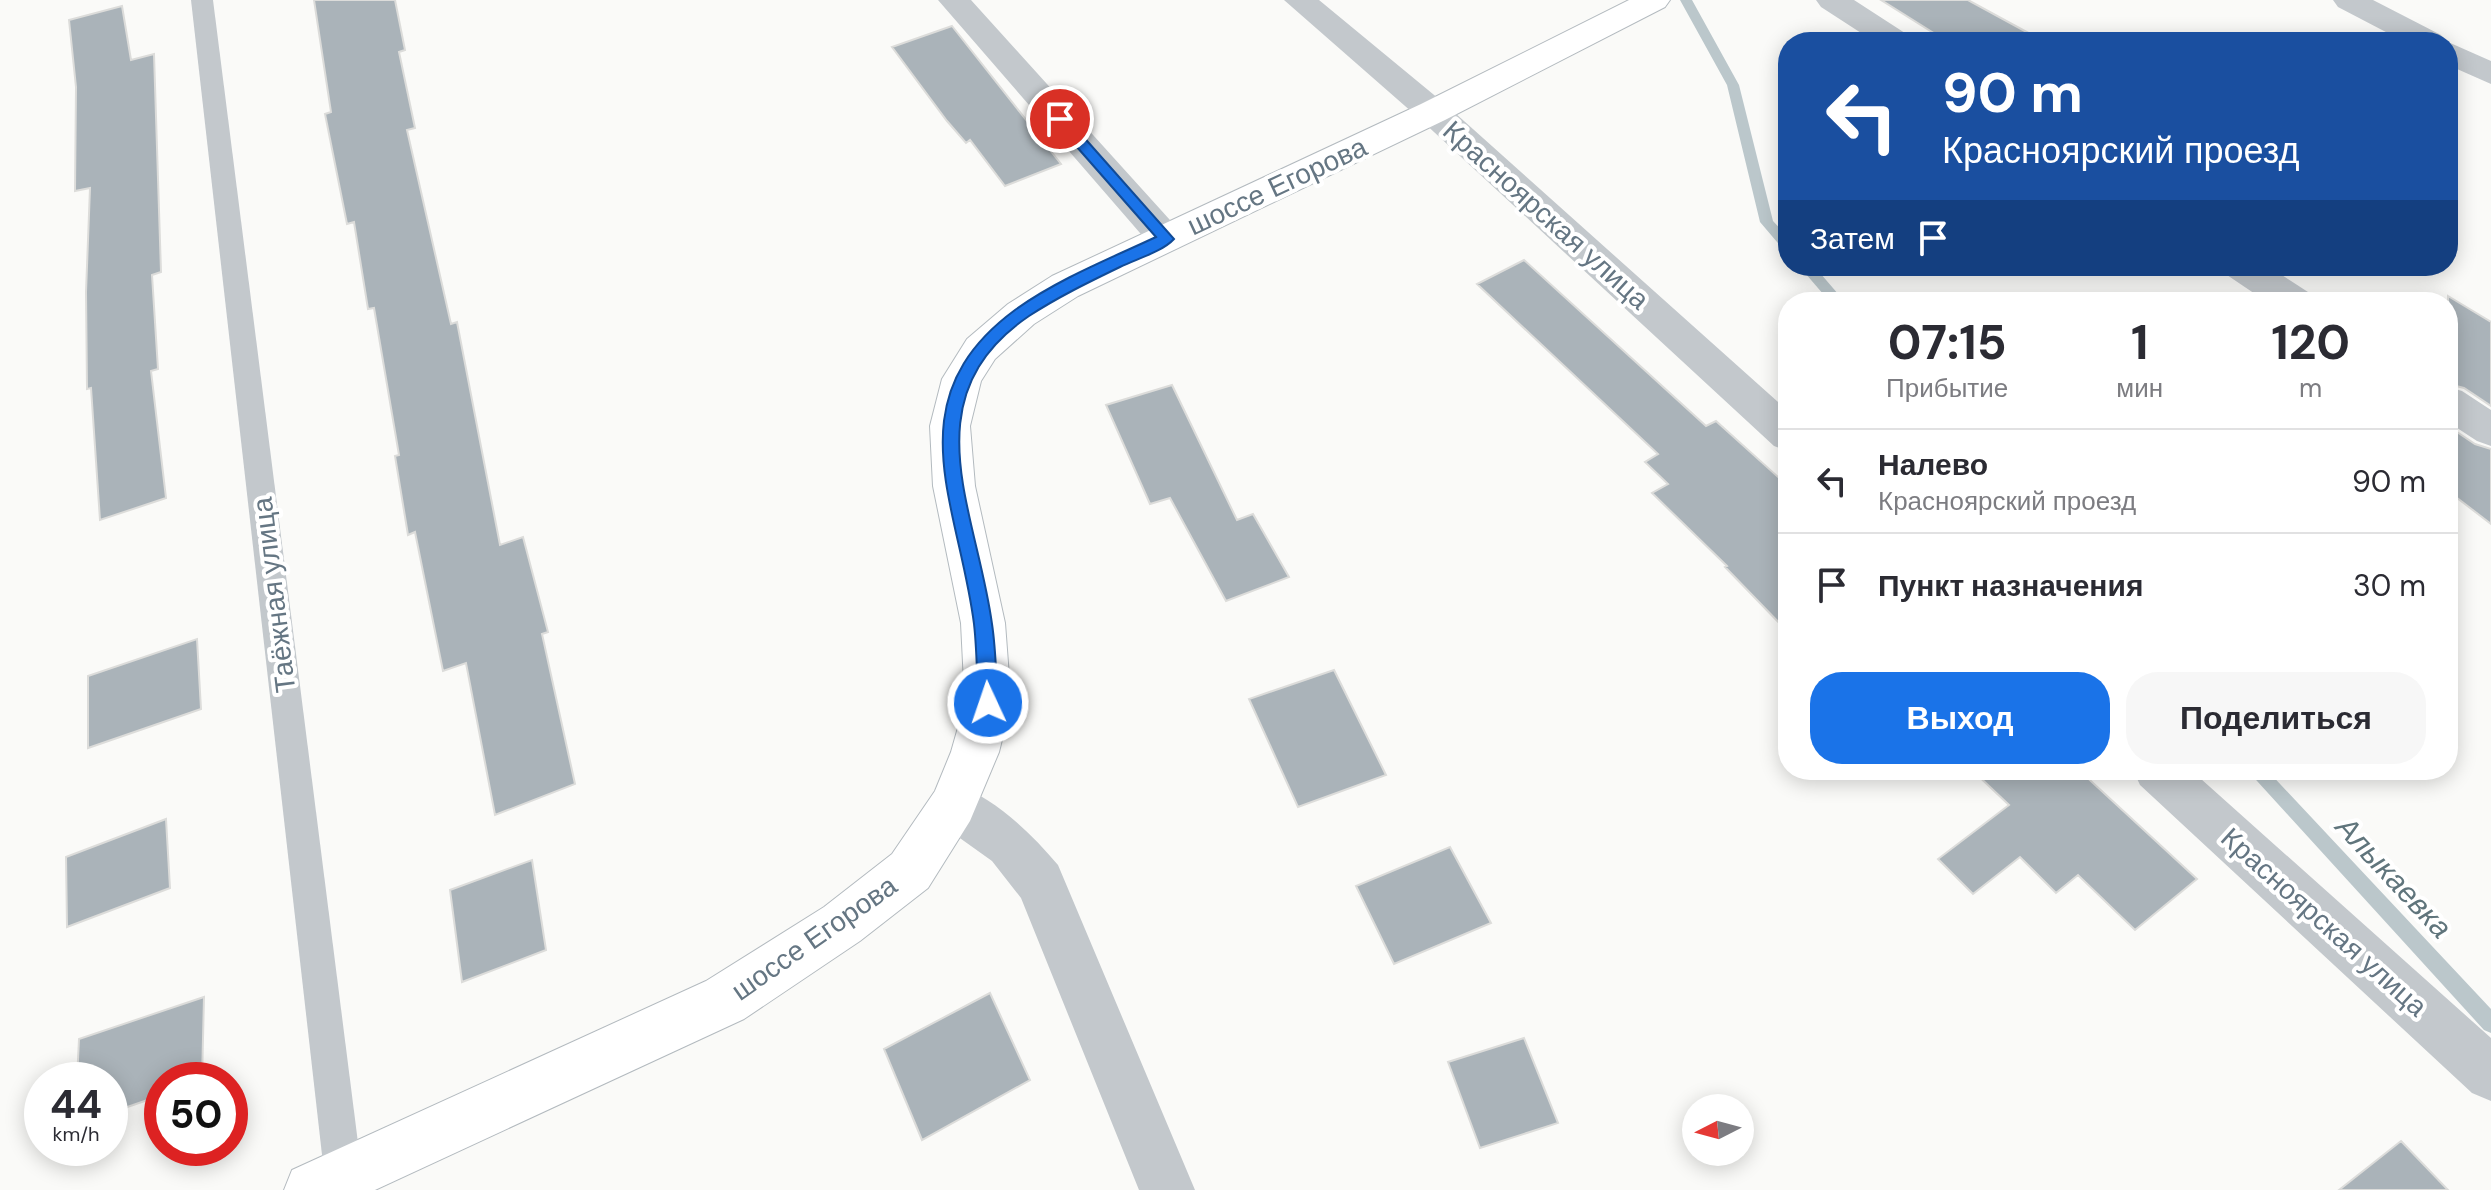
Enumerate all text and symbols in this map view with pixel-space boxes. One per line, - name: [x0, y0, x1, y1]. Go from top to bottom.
- text: 90 m: [1942, 56, 2083, 129]
- icon: left: [1810, 64, 1914, 168]
- pin: [1026, 85, 1094, 153]
- icon: arrive: [1038, 97, 1082, 141]
- street label: Красноярская улица: [1435, 113, 1657, 318]
- text: Красноярский проезд: [1942, 127, 2299, 174]
- street label: шоссе Егорова: [1181, 128, 1373, 244]
- icon: arrive: [1911, 216, 1955, 260]
- text: Затем: [1810, 219, 1895, 258]
- text: 07:15: [1888, 311, 2007, 374]
- text: 1: [2131, 311, 2148, 374]
- text: 120: [2271, 311, 2350, 374]
- text: Прибытие: [1886, 371, 2008, 405]
- text: мин: [2116, 371, 2163, 405]
- text: m: [2299, 371, 2322, 405]
- text: Налево: [1878, 445, 1988, 484]
- icon: left: [1810, 459, 1854, 503]
- text: 90 m: [2352, 462, 2426, 501]
- text: Красноярский проезд: [1878, 484, 2136, 518]
- street label: Таёжная улица: [244, 495, 304, 695]
- icon: arrive: [1810, 563, 1854, 607]
- text: Пункт назначения: [1878, 566, 2143, 605]
- text: 30 m: [2353, 566, 2426, 605]
- position arrow: [946, 661, 1030, 745]
- button: Выход: [1810, 672, 2110, 764]
- button: Поделиться: [2126, 672, 2426, 764]
- water label: Алыкаевка: [2326, 806, 2460, 946]
- street label: Красноярская улица: [2213, 820, 2435, 1025]
- street label: шоссе Егорова: [724, 867, 904, 1009]
- speed limit sign: 50: [144, 1062, 248, 1166]
- text: 44: [50, 1078, 102, 1130]
- north arrow: [1682, 1094, 1754, 1166]
- map controls: [1682, 1094, 1754, 1166]
- text: km/h: [52, 1121, 100, 1147]

